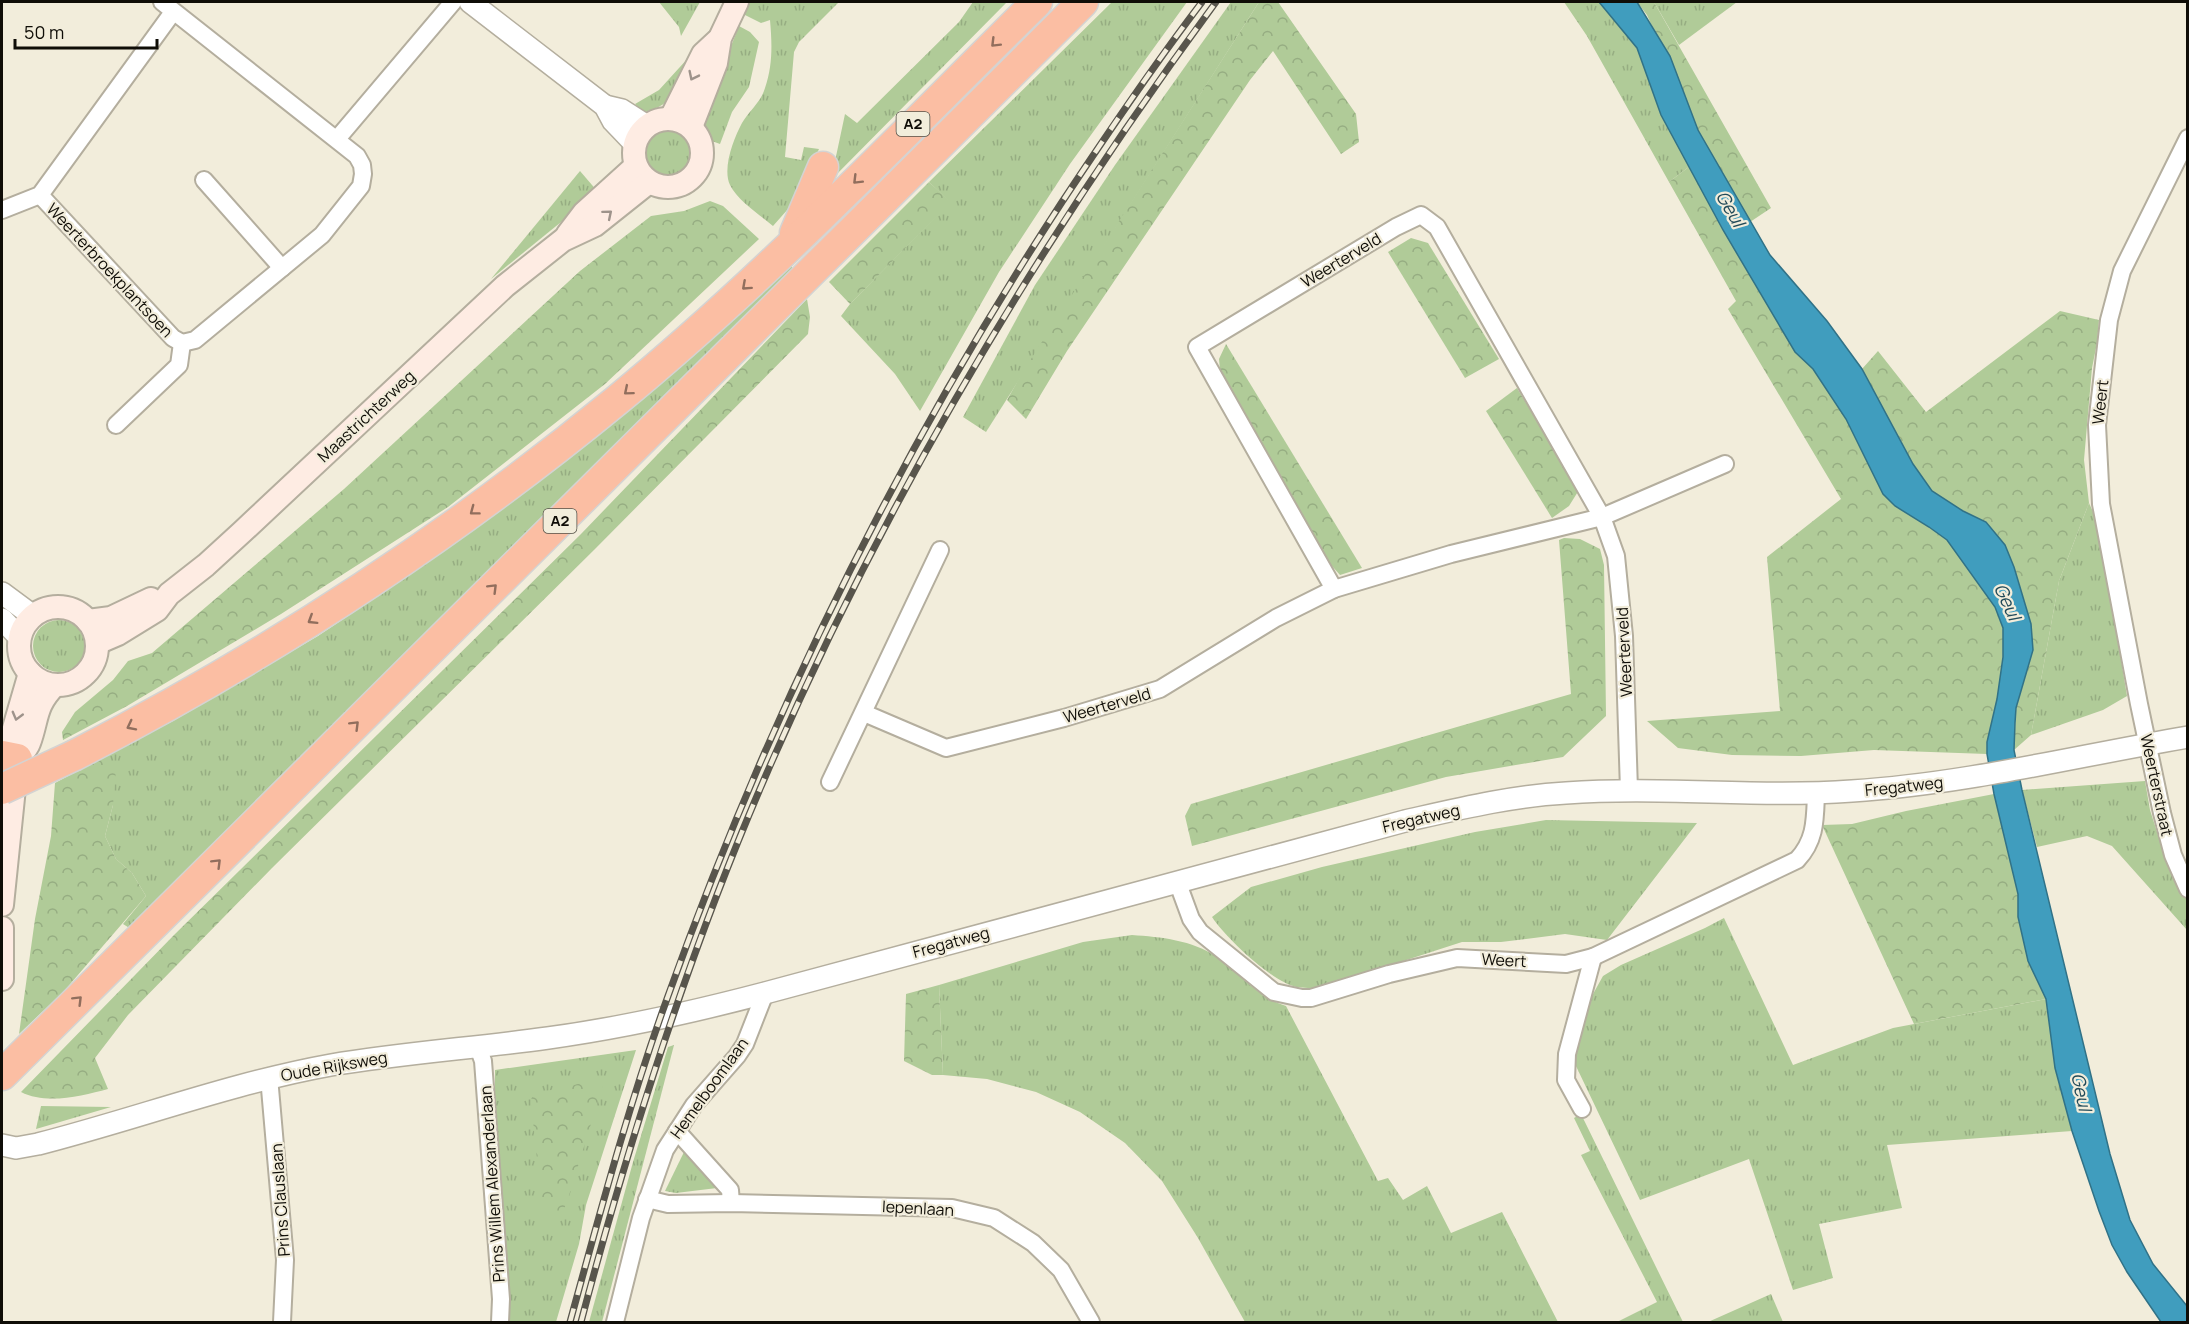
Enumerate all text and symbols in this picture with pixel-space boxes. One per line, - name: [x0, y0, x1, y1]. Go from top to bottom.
- scale bar: [15, 12, 158, 50]
- text: 50 m: [24, 20, 64, 44]
- one-way arrow: [992, 35, 1003, 46]
- one-way arrow: [688, 70, 700, 81]
- road number: A2: [896, 112, 930, 136]
- one-way arrow: [853, 173, 863, 184]
- water label: Geul: [1711, 186, 1752, 233]
- street label: Weerterbroekplantsoen: [42, 198, 178, 342]
- one-way arrow: [601, 210, 612, 221]
- street label: Weerterveld: [1297, 227, 1385, 293]
- one-way arrow: [742, 279, 753, 290]
- street label: Maastrichterweg: [312, 365, 420, 467]
- street label: Weert: [2087, 379, 2113, 425]
- one-way arrow: [624, 384, 635, 395]
- one-way arrow: [470, 504, 481, 515]
- road number: A2: [544, 509, 576, 533]
- water label: Geul: [1989, 579, 2028, 626]
- one-way arrow: [486, 584, 497, 595]
- street label: Weerterveld: [1611, 606, 1637, 698]
- one-way arrow: [308, 612, 319, 623]
- street label: Weerterveld: [1061, 682, 1153, 728]
- one-way arrow: [12, 710, 24, 721]
- one-way arrow: [126, 719, 137, 730]
- one-way arrow: [347, 722, 358, 733]
- street label: Weerterstraat: [2135, 732, 2179, 838]
- street label: Fregatweg: [1864, 771, 1944, 801]
- street label: Fregatweg: [1380, 798, 1462, 838]
- one-way arrow: [209, 859, 220, 870]
- street label: Fregatweg: [910, 921, 992, 963]
- street label: Weert: [1481, 948, 1527, 972]
- one-way arrow: [72, 996, 82, 1007]
- street label: Hemelboomlaan: [665, 1033, 753, 1143]
- street label: Oude Rijksweg: [279, 1046, 389, 1086]
- water label: Geul: [2066, 1071, 2098, 1116]
- street label: Prins Willem Alexanderlaan: [474, 1085, 510, 1283]
- street label: Prins Clauslaan: [265, 1143, 295, 1257]
- street label: Iepenlaan: [881, 1195, 955, 1221]

